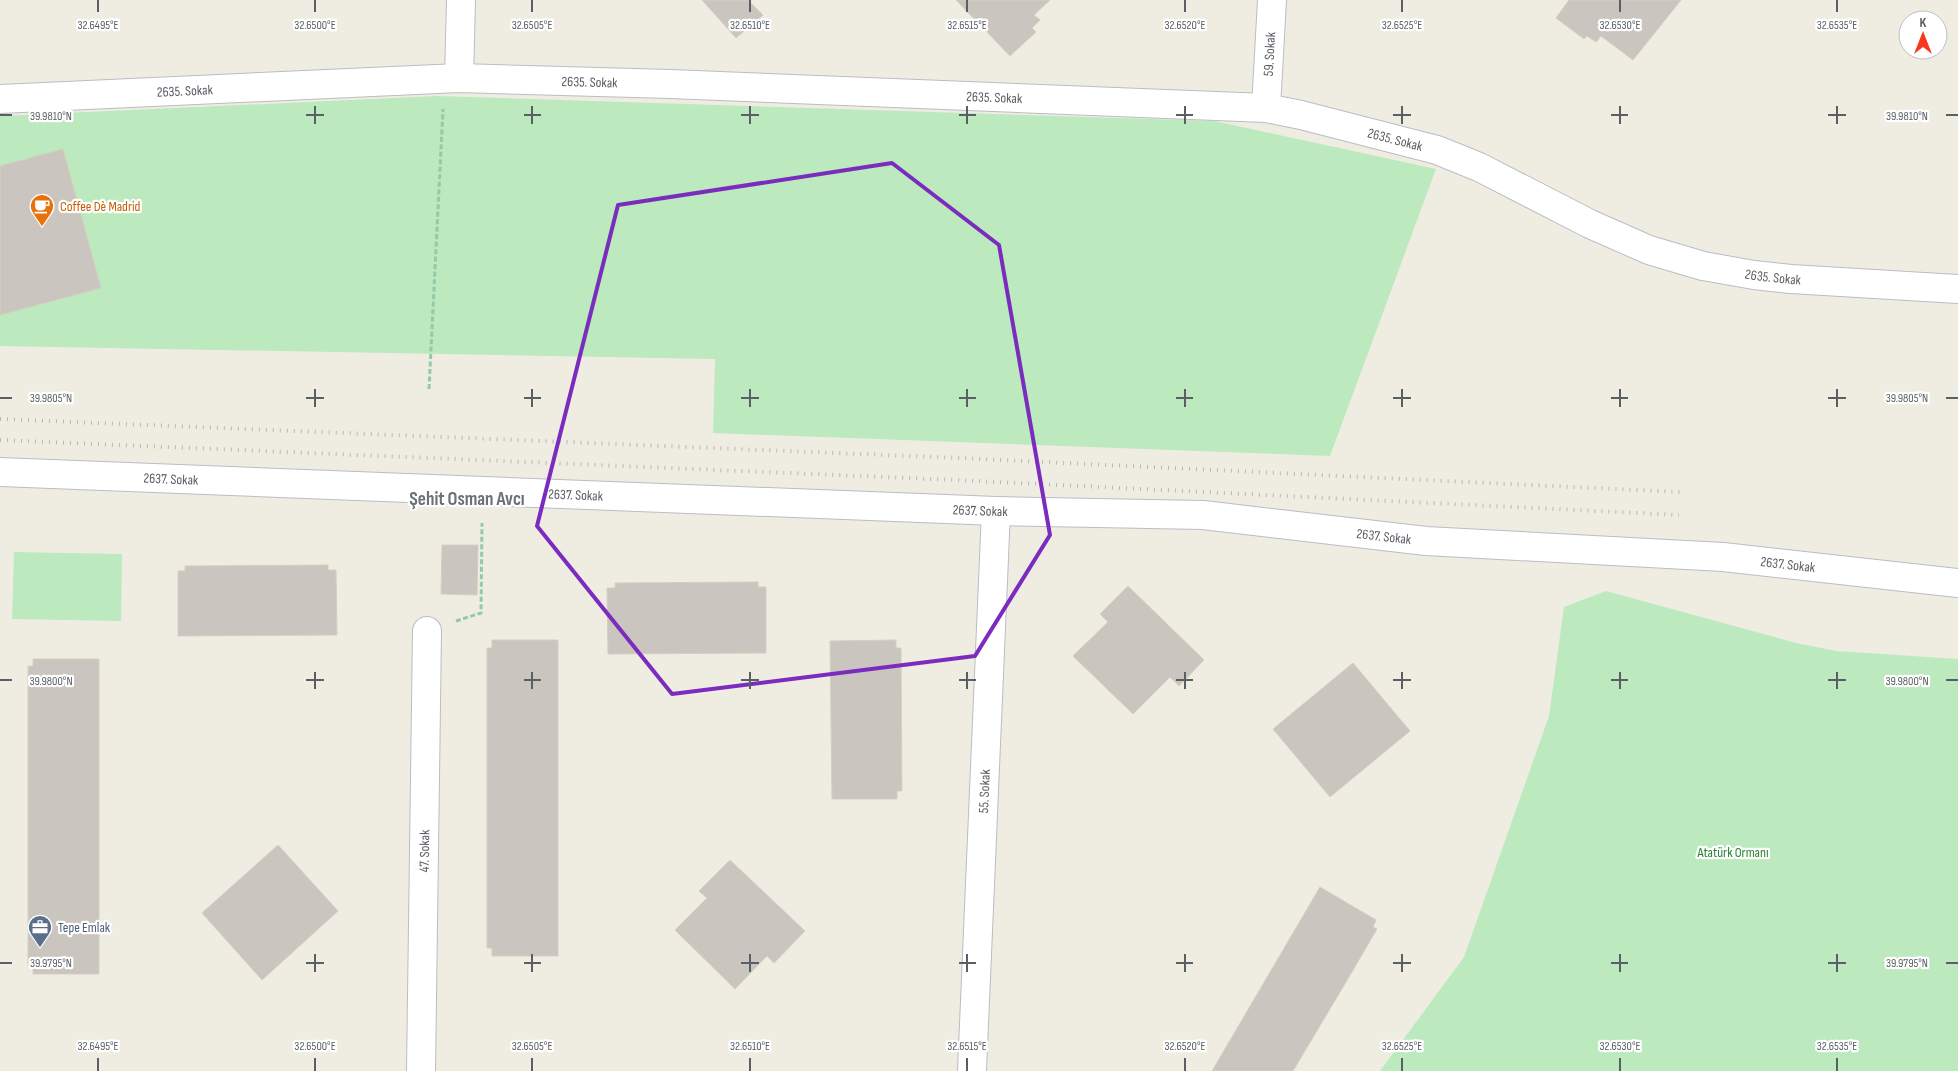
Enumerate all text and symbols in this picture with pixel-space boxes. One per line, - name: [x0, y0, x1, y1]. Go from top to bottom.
- north arrow: [1898, 10, 1948, 60]
- text: K: [1920, 14, 1927, 31]
- text: 32.6495°E: [77, 18, 119, 33]
- text: 32.6500°E: [294, 18, 336, 33]
- text: 32.6505°E: [512, 18, 552, 33]
- text: 32.6510°E: [730, 18, 770, 33]
- text: 32.6515°E: [947, 18, 987, 33]
- text: 32.6520°E: [1165, 18, 1205, 33]
- text: 32.6525°E: [1382, 18, 1422, 33]
- text: 32.6530°E: [1600, 18, 1641, 33]
- text: 32.6535°E: [1817, 18, 1857, 33]
- street label: 59. Sokak: [1260, 31, 1279, 77]
- street label: 2635. Sokak: [561, 73, 618, 92]
- street label: 2635. Sokak: [156, 81, 214, 101]
- street label: 2635. Sokak: [966, 88, 1023, 107]
- text: 39.9810°N: [30, 109, 72, 124]
- text: 39.9810°N: [1886, 109, 1928, 124]
- street label: 2635. Sokak: [1366, 124, 1425, 155]
- cafe icon: Coffee Dè Madrid: [29, 193, 55, 227]
- place label: Coffee Dè Madrid: [60, 198, 141, 215]
- street label: 2635. Sokak: [1744, 266, 1802, 289]
- text: 39.9805°N: [30, 391, 72, 406]
- text: 39.9805°N: [1886, 391, 1928, 406]
- street label: 2637. Sokak: [143, 470, 199, 489]
- street label: 2637. Sokak: [548, 485, 604, 505]
- district label: Şehit Osman Avcı: [409, 488, 525, 511]
- street label: 2637. Sokak: [952, 501, 1009, 520]
- street label: 2637. Sokak: [1356, 525, 1413, 548]
- street label: 2637. Sokak: [1760, 553, 1817, 576]
- text: 39.9800°N: [29, 674, 73, 689]
- text: 39.9800°N: [1885, 674, 1929, 689]
- street label: 55. Sokak: [975, 768, 994, 814]
- street label: 47. Sokak: [416, 829, 433, 873]
- park label: Atatürk Ormanı: [1696, 844, 1769, 861]
- office icon: Tepe Emlak: [27, 914, 53, 948]
- place label: Tepe Emlak: [58, 919, 111, 936]
- text: 39.9795°N: [30, 956, 72, 971]
- text: 39.9795°N: [1886, 956, 1928, 971]
- text: 32.6495°E: [77, 1039, 119, 1054]
- text: 32.6500°E: [294, 1039, 336, 1054]
- text: 32.6505°E: [512, 1039, 552, 1054]
- text: 32.6510°E: [730, 1039, 770, 1054]
- text: 32.6515°E: [947, 1039, 987, 1054]
- text: 32.6520°E: [1165, 1039, 1205, 1054]
- text: 32.6525°E: [1382, 1039, 1422, 1054]
- text: 32.6530°E: [1600, 1039, 1641, 1054]
- text: 32.6535°E: [1817, 1039, 1857, 1054]

